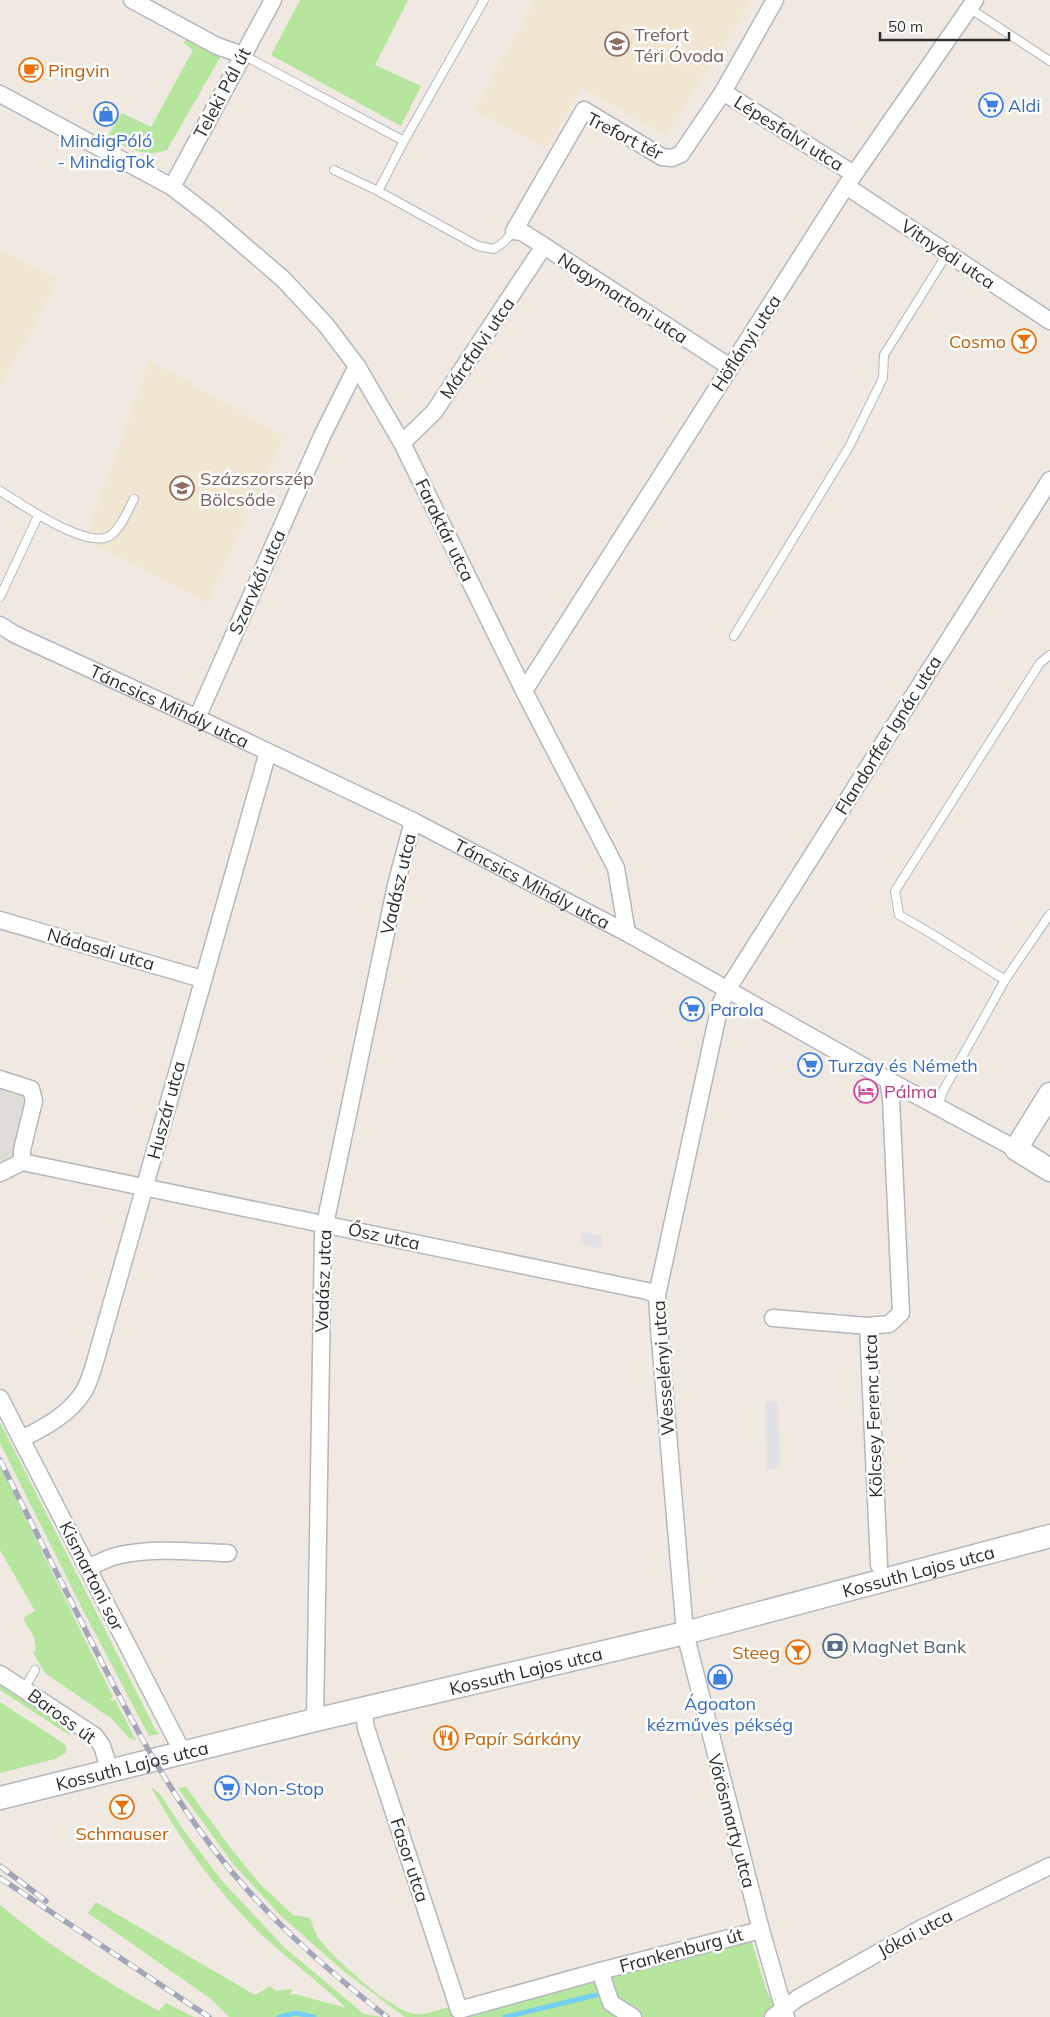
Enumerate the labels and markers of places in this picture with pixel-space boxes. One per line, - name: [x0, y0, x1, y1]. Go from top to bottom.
- place label: Trefort Téri Óvoda: [634, 23, 724, 67]
- school or university icon: Trefort Téri Óvoda: [604, 31, 630, 57]
- cafe icon: Pingvin: [18, 57, 44, 83]
- place label: Pingvin: [48, 59, 110, 82]
- supermarket icon: Aldi: [978, 92, 1004, 118]
- place label: Aldi: [1008, 94, 1041, 117]
- shop icon: MindigPóló - MindigTok: [93, 101, 119, 127]
- place label: MindigPóló - MindigTok: [57, 129, 156, 173]
- bar icon: Cosmo: [1011, 328, 1037, 354]
- place label: Cosmo: [949, 330, 1006, 353]
- place label: Százszorszép Bölcsőde: [200, 467, 314, 511]
- school or university icon: Százszorszép Bölcsőde: [169, 475, 195, 501]
- supermarket icon: Parola: [679, 996, 705, 1022]
- place label: Parola: [710, 998, 764, 1021]
- supermarket icon: Turzay és Németh: [797, 1052, 823, 1078]
- place label: Turzay és Németh: [828, 1054, 978, 1077]
- hotel icon: Pálma: [853, 1078, 879, 1104]
- place label: Pálma: [884, 1080, 937, 1103]
- bank icon: MagNet Bank: [822, 1633, 848, 1659]
- place label: MagNet Bank: [852, 1635, 967, 1658]
- bar icon: Steeg: [785, 1639, 811, 1665]
- place label: Steeg: [732, 1641, 780, 1664]
- shop icon: Ágoaton kézműves pékség: [707, 1664, 733, 1690]
- place label: Ágoaton kézműves pékség: [647, 1692, 793, 1736]
- restaurant icon: Papír Sárkány: [433, 1725, 459, 1751]
- place label: Papír Sárkány: [464, 1727, 581, 1750]
- supermarket icon: Non-Stop: [214, 1775, 240, 1801]
- place label: Non-Stop: [244, 1777, 324, 1800]
- bar icon: Schmauser: [109, 1794, 135, 1820]
- place label: Schmauser: [76, 1822, 169, 1845]

